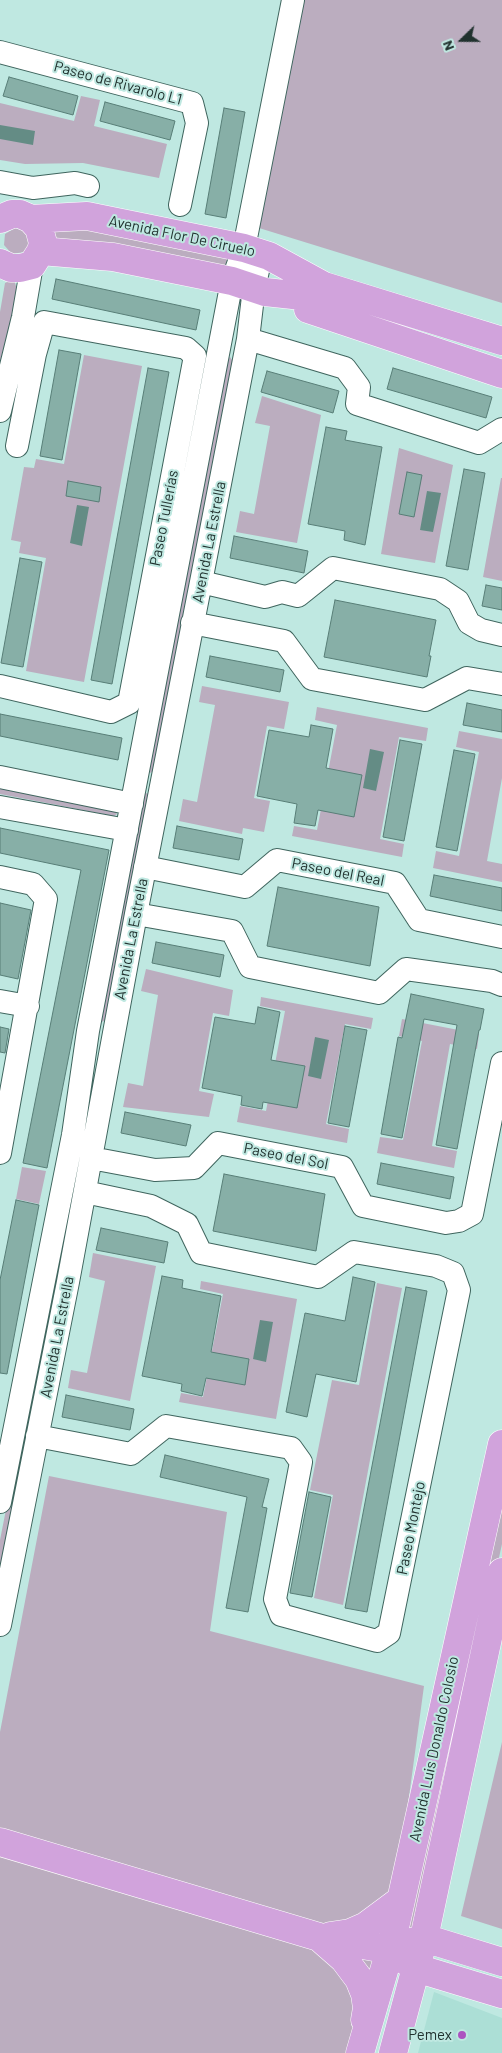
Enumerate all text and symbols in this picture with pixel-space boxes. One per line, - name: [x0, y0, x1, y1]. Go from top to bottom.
- north arrow: [437, 15, 487, 65]
- text: N: [438, 38, 457, 53]
- street label: Paseo de Rivarolo L1: [52, 57, 184, 109]
- street label: Avenida Flor De Ciruelo: [107, 212, 257, 260]
- street label: Paseo Tullerías: [146, 469, 182, 567]
- street label: Avenida La Estrella: [188, 480, 230, 604]
- street label: Paseo del Real: [290, 854, 386, 890]
- street label: Avenida La Estrella: [110, 877, 152, 1001]
- street label: Paseo del Sol: [242, 1139, 330, 1173]
- street label: Avenida La Estrella: [36, 1275, 78, 1399]
- street label: Paseo Montejo: [393, 1480, 429, 1576]
- street label: Avenida Luis Donaldo Colosio: [406, 1655, 462, 1843]
- place label: Pemex: [408, 2026, 452, 2044]
- marker: Pemex: [456, 2029, 468, 2041]

